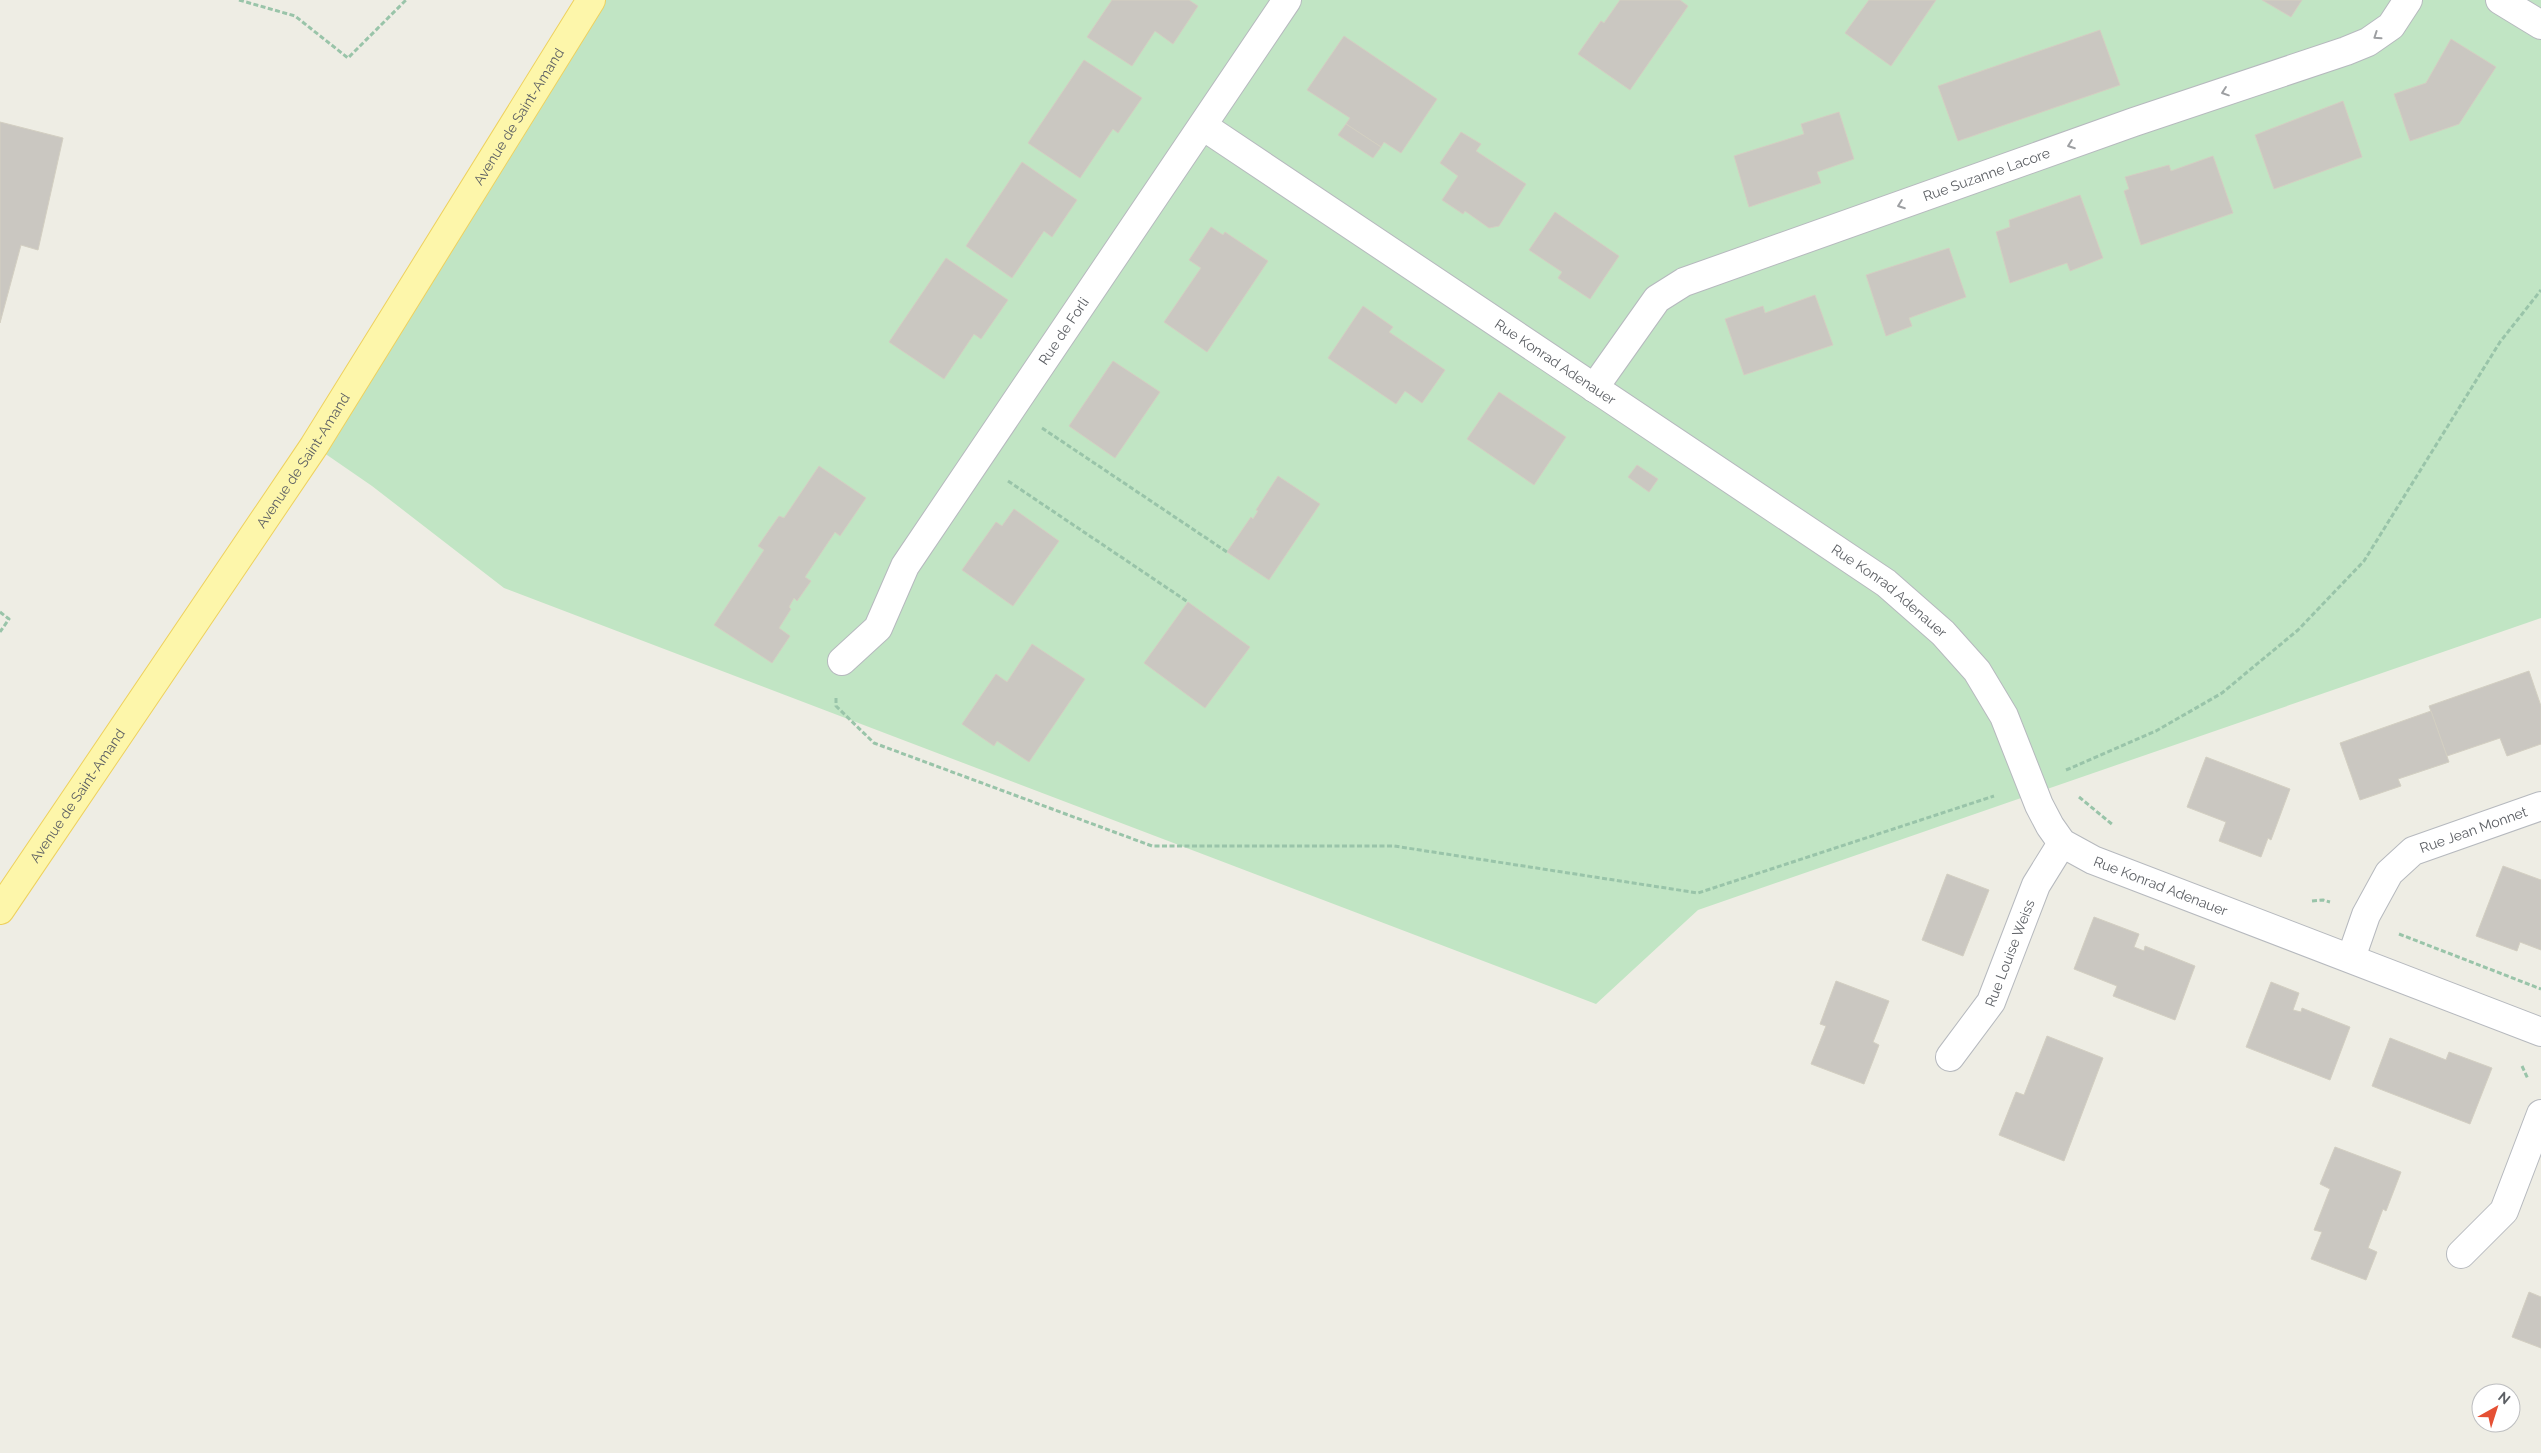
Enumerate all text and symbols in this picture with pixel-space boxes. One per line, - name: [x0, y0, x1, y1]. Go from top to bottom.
- one-way arrow: [2373, 30, 2383, 39]
- street label: Avenue de Saint-Amand: [470, 45, 567, 188]
- one-way arrow: [2221, 86, 2229, 96]
- one-way arrow: [2067, 139, 2076, 149]
- street label: Rue Suzanne Lacore: [1921, 145, 2052, 204]
- one-way arrow: [1898, 199, 1906, 209]
- street label: Rue de Forli: [1035, 294, 1092, 368]
- street label: Rue Konrad Adenauer: [1492, 316, 1619, 408]
- street label: Avenue de Saint-Amand: [253, 390, 353, 531]
- street label: Rue Konrad Adenauer: [1828, 541, 1950, 641]
- street label: Avenue de Saint-Amand: [26, 726, 128, 866]
- street label: Rue Jean Monnet: [2418, 803, 2530, 856]
- street label: Rue Konrad Adenauer: [2091, 853, 2230, 919]
- street label: Rue Louise Weiss: [1982, 897, 2038, 1009]
- north arrow: [2471, 1383, 2521, 1433]
- text: N: [2495, 1388, 2513, 1407]

